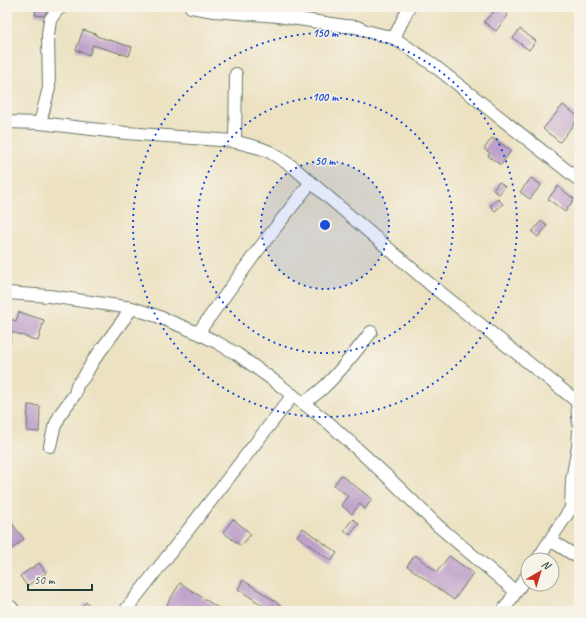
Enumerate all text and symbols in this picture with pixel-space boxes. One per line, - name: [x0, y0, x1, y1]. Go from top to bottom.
- text: 150 m: [312, 25, 339, 41]
- text: 100 m: [312, 89, 339, 105]
- text: 50 m: [315, 153, 336, 169]
- centre of rings: [318, 218, 332, 232]
- north arrow: [520, 552, 560, 592]
- text: N: [539, 557, 555, 573]
- scale bar: [28, 566, 92, 592]
- text: 50 m: [34, 572, 56, 588]

